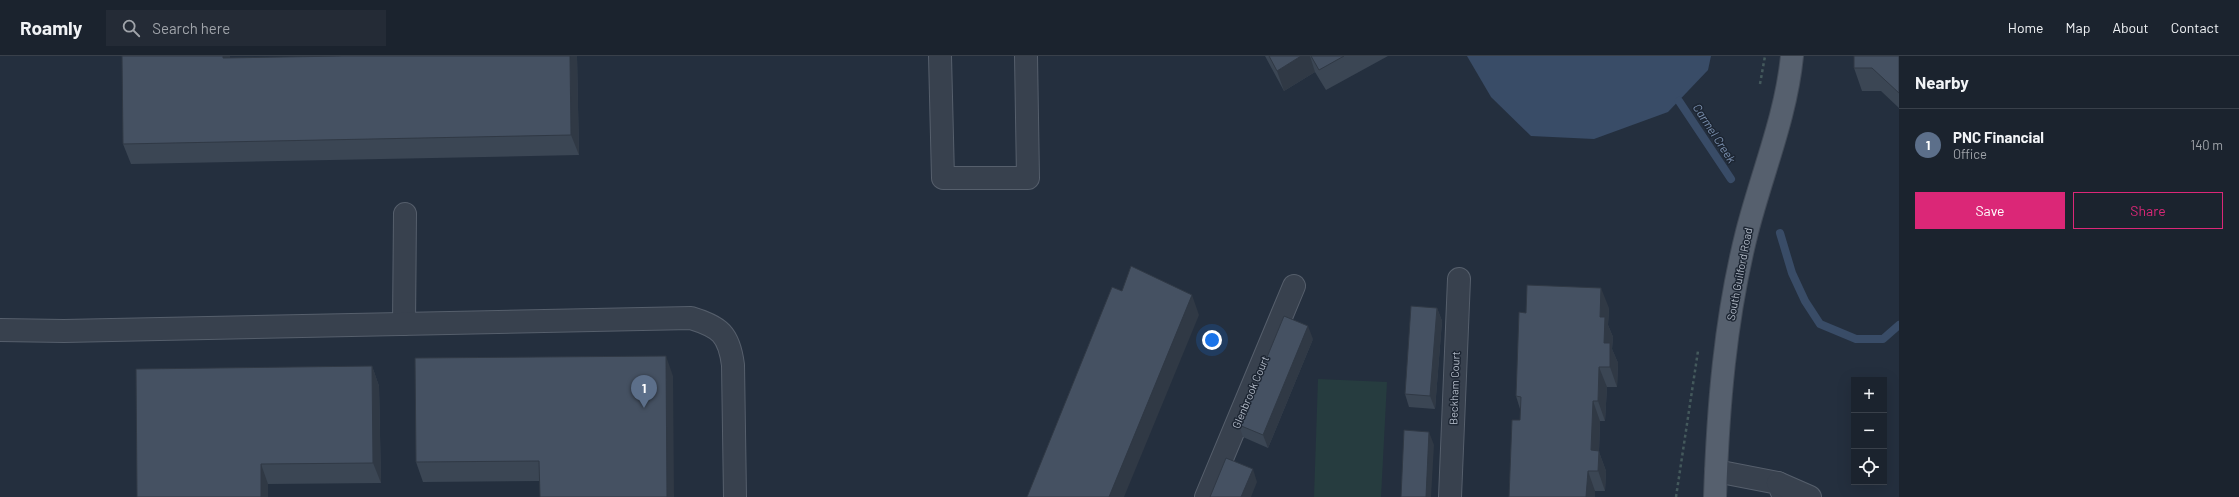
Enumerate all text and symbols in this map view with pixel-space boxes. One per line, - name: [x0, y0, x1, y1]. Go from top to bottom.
- search box: [106, 10, 386, 46]
- text: Roamly: [20, 16, 82, 39]
- icon: search: [120, 17, 142, 39]
- text: Search here: [152, 19, 230, 37]
- text: Home: [2008, 19, 2044, 36]
- text: Map: [2066, 19, 2090, 36]
- text: About: [2112, 19, 2149, 36]
- text: Contact: [2171, 19, 2219, 36]
- text: Nearby: [1915, 72, 1969, 92]
- water label: Carmel Creek: [1691, 101, 1739, 165]
- text: PNC Financial: [1953, 128, 2044, 146]
- text: 1: [1926, 137, 1930, 153]
- text: 140 m: [2191, 137, 2223, 153]
- text: Office: [1953, 146, 1987, 162]
- button: Save: [1915, 192, 2065, 229]
- button: Share: [2073, 192, 2223, 229]
- street label: South Guilford Road: [1724, 226, 1754, 322]
- your location: [1202, 330, 1222, 350]
- street label: Beckham Court: [1446, 351, 1462, 425]
- street label: Glenbrook Court: [1229, 354, 1271, 430]
- pin: 1: [631, 375, 657, 408]
- map controls: [1851, 377, 1887, 485]
- button: +: [1851, 377, 1887, 413]
- button: −: [1851, 413, 1887, 449]
- button: locate: [1851, 449, 1887, 485]

